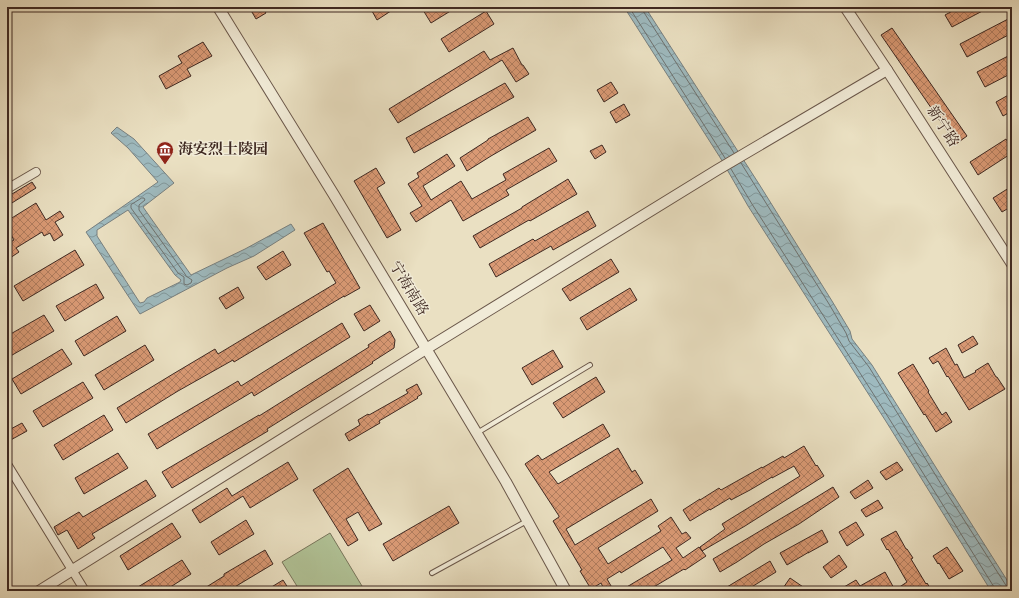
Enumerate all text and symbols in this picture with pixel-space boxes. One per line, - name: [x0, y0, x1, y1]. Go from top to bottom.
- street label: 新宁路: [921, 102, 963, 152]
- museum icon: 海安烈士陵园: [155, 140, 175, 165]
- place label: 海安烈士陵园: [178, 140, 268, 161]
- street label: 宁海南路: [384, 258, 432, 320]

